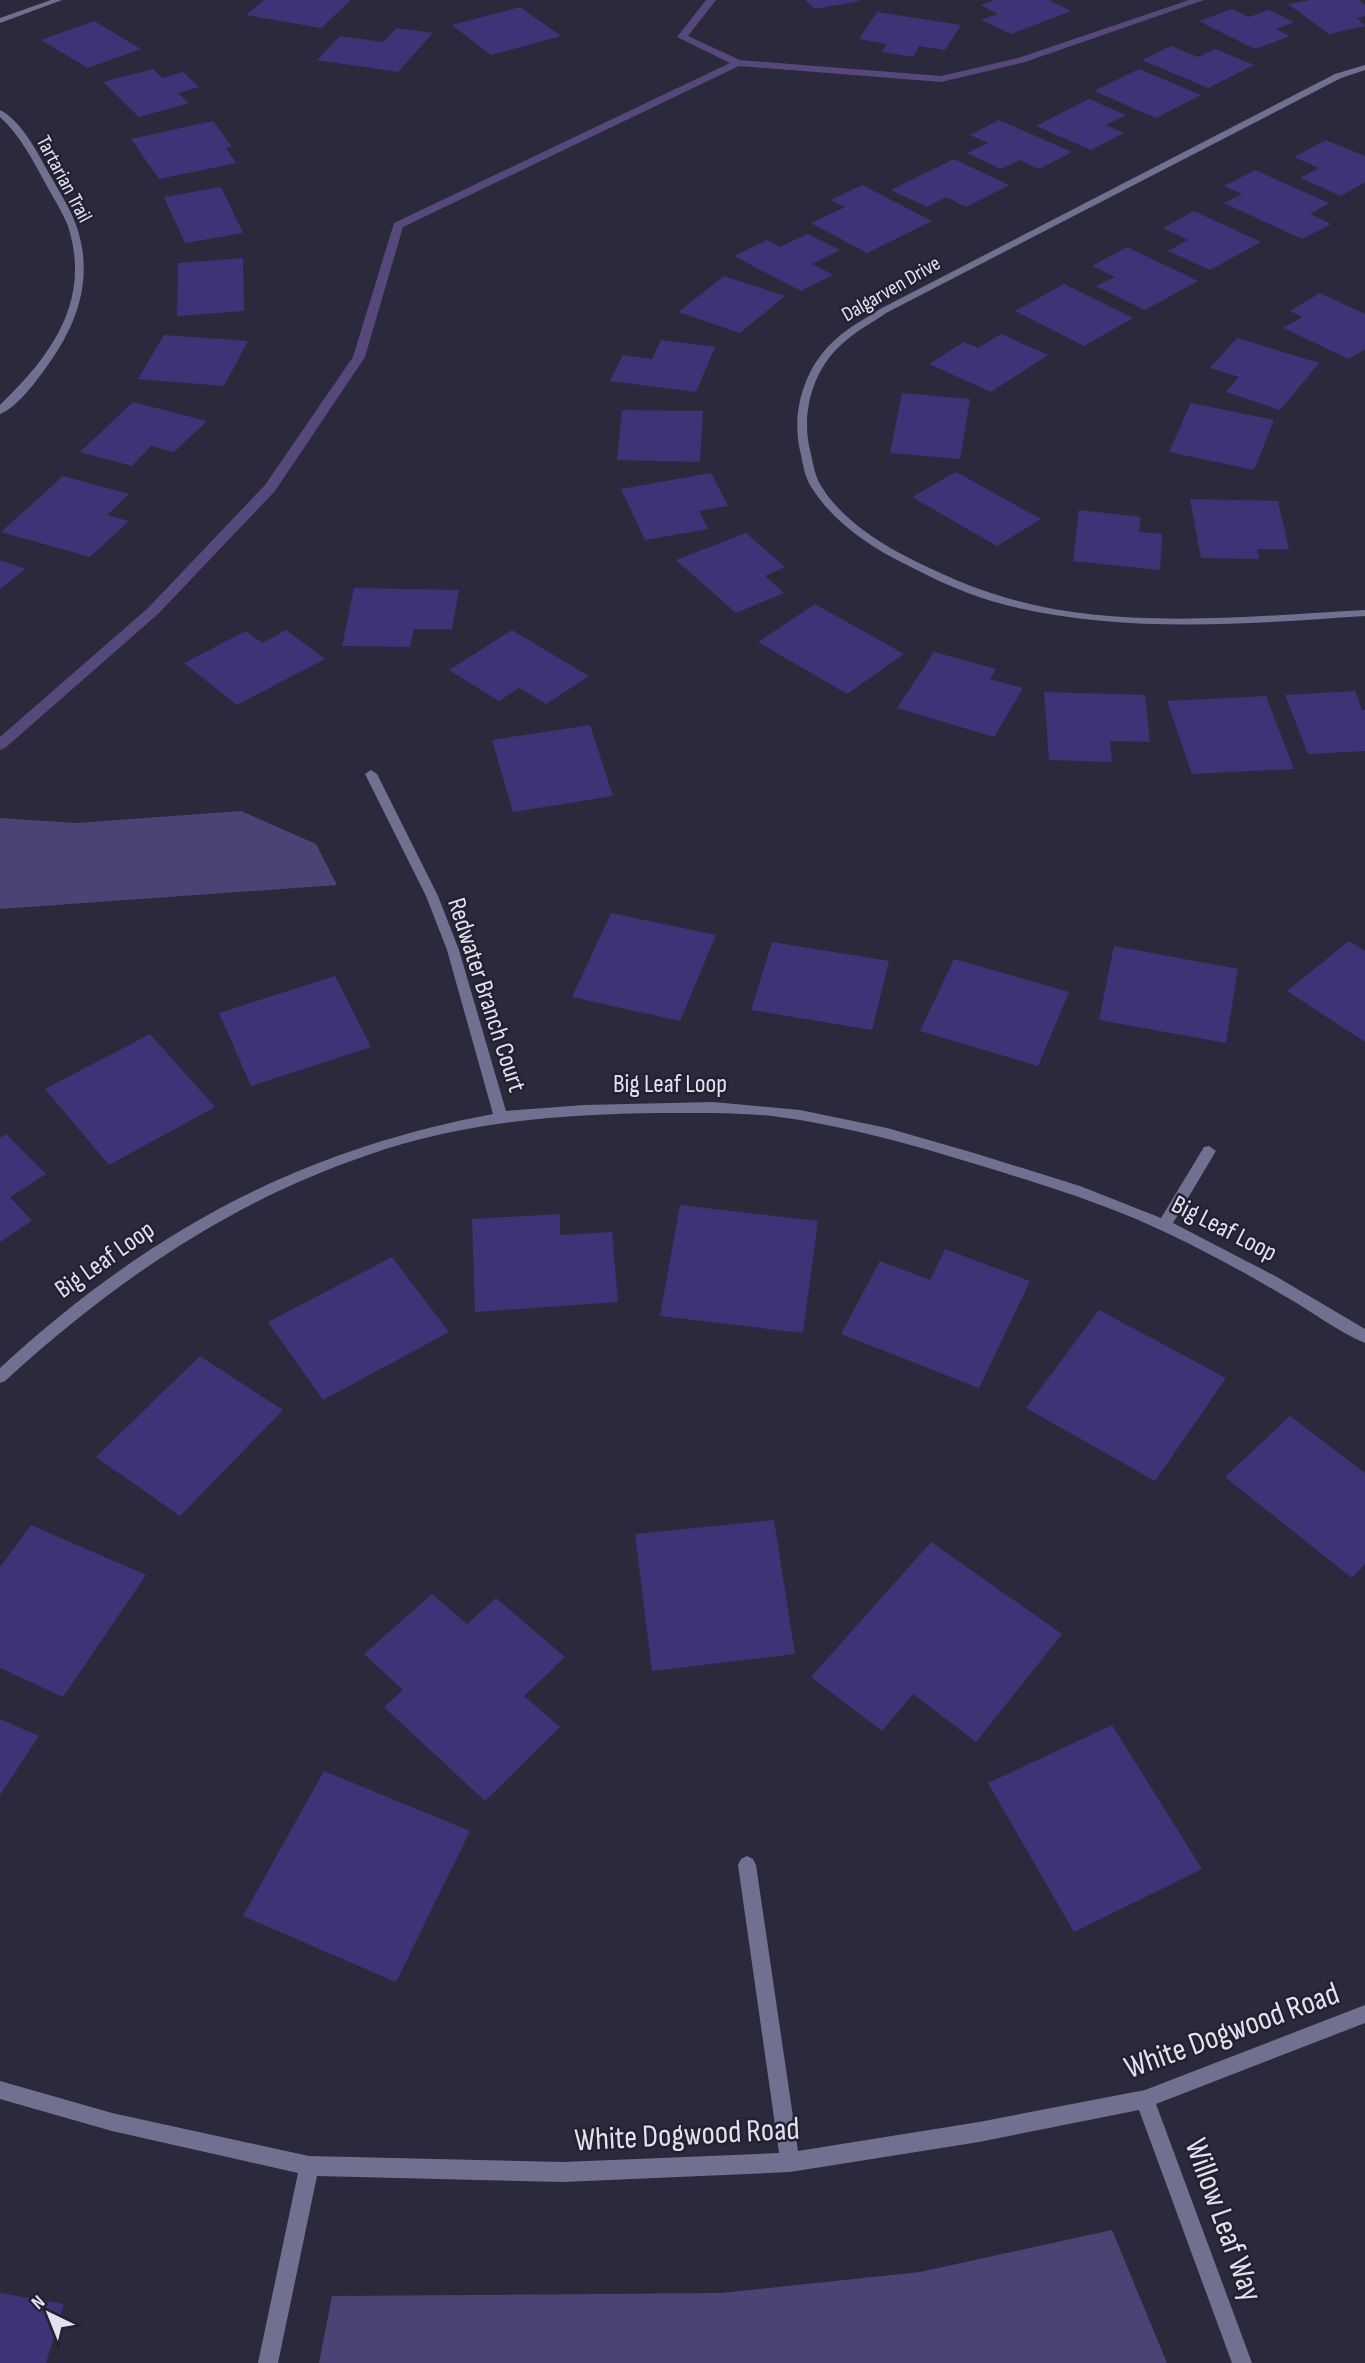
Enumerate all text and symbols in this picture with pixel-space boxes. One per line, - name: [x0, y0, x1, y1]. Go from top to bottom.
- street label: Tartarian Trail: [31, 131, 97, 227]
- street label: Dalgarven Drive: [837, 251, 945, 327]
- street label: Redwater Branch Court: [440, 894, 532, 1096]
- street label: Big Leaf Loop: [613, 1069, 727, 1100]
- street label: Big Leaf Loop: [1166, 1189, 1282, 1269]
- street label: Big Leaf Loop: [49, 1215, 161, 1305]
- street label: White Dogwood Road: [1119, 1974, 1345, 2088]
- street label: White Dogwood Road: [573, 2110, 801, 2160]
- street label: Willow Leaf Way: [1176, 2133, 1270, 2307]
- north arrow: [14, 2279, 84, 2349]
- text: N: [27, 2291, 50, 2315]

